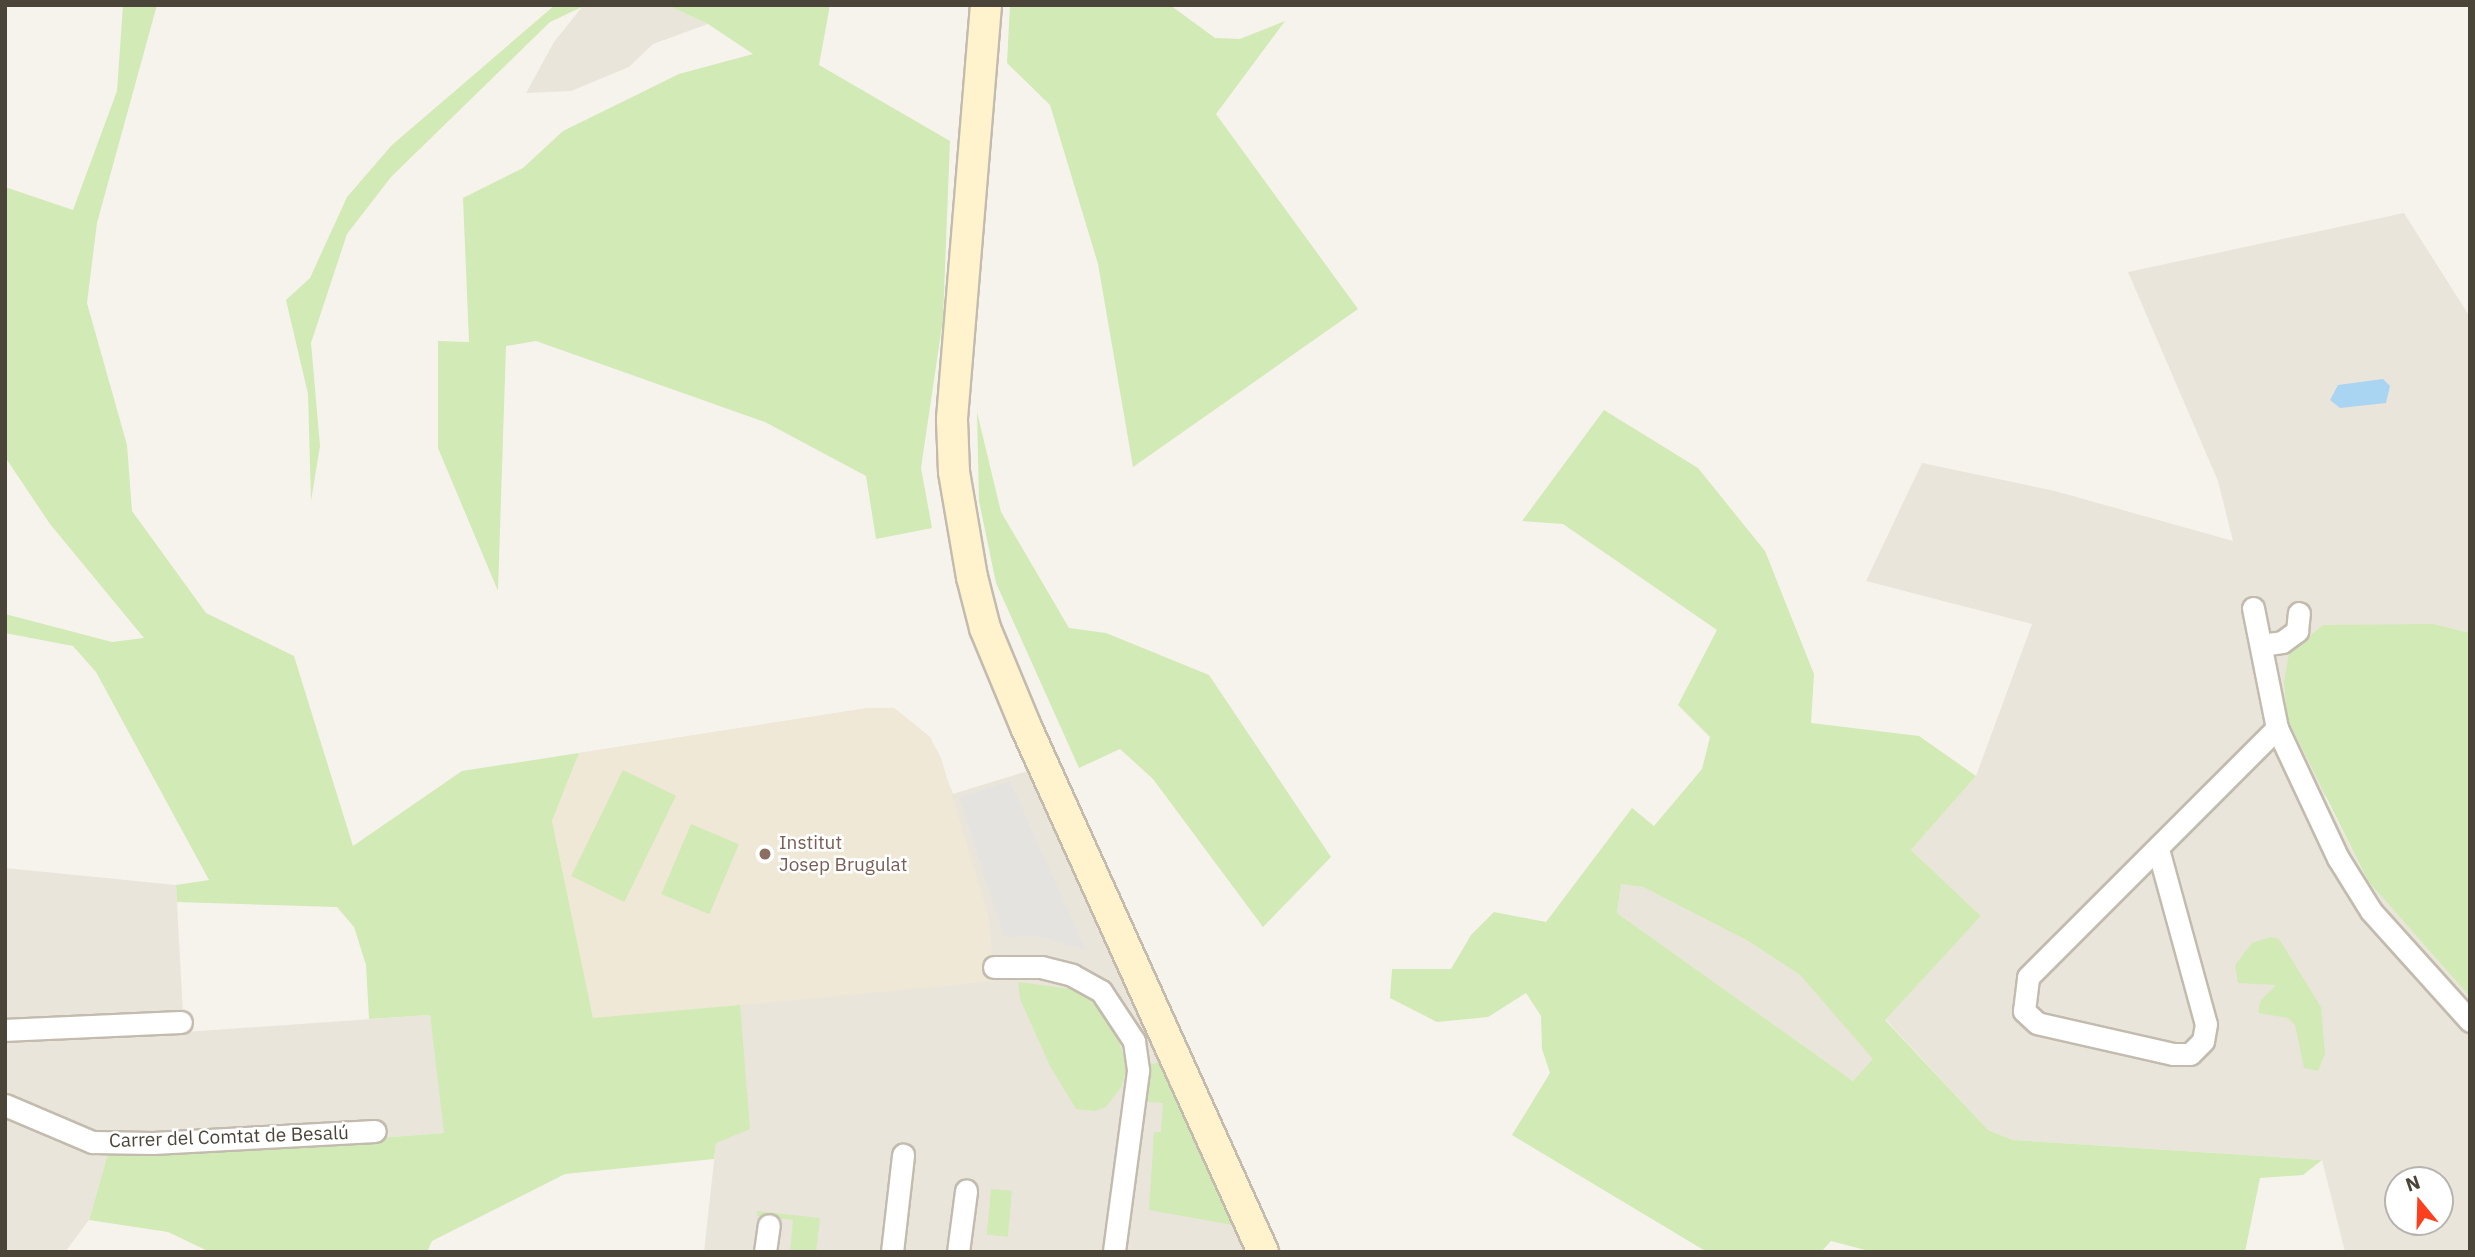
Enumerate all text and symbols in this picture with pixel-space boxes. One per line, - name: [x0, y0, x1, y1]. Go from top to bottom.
- place label: Institut Josep Brugulat: [779, 832, 907, 876]
- marker: Institut Josep Brugulat: [757, 846, 773, 862]
- street label: Carrer del Comtat de Besalú: [109, 1121, 349, 1153]
- north arrow: [2384, 1166, 2454, 1236]
- text: N: [2402, 1169, 2423, 1197]

